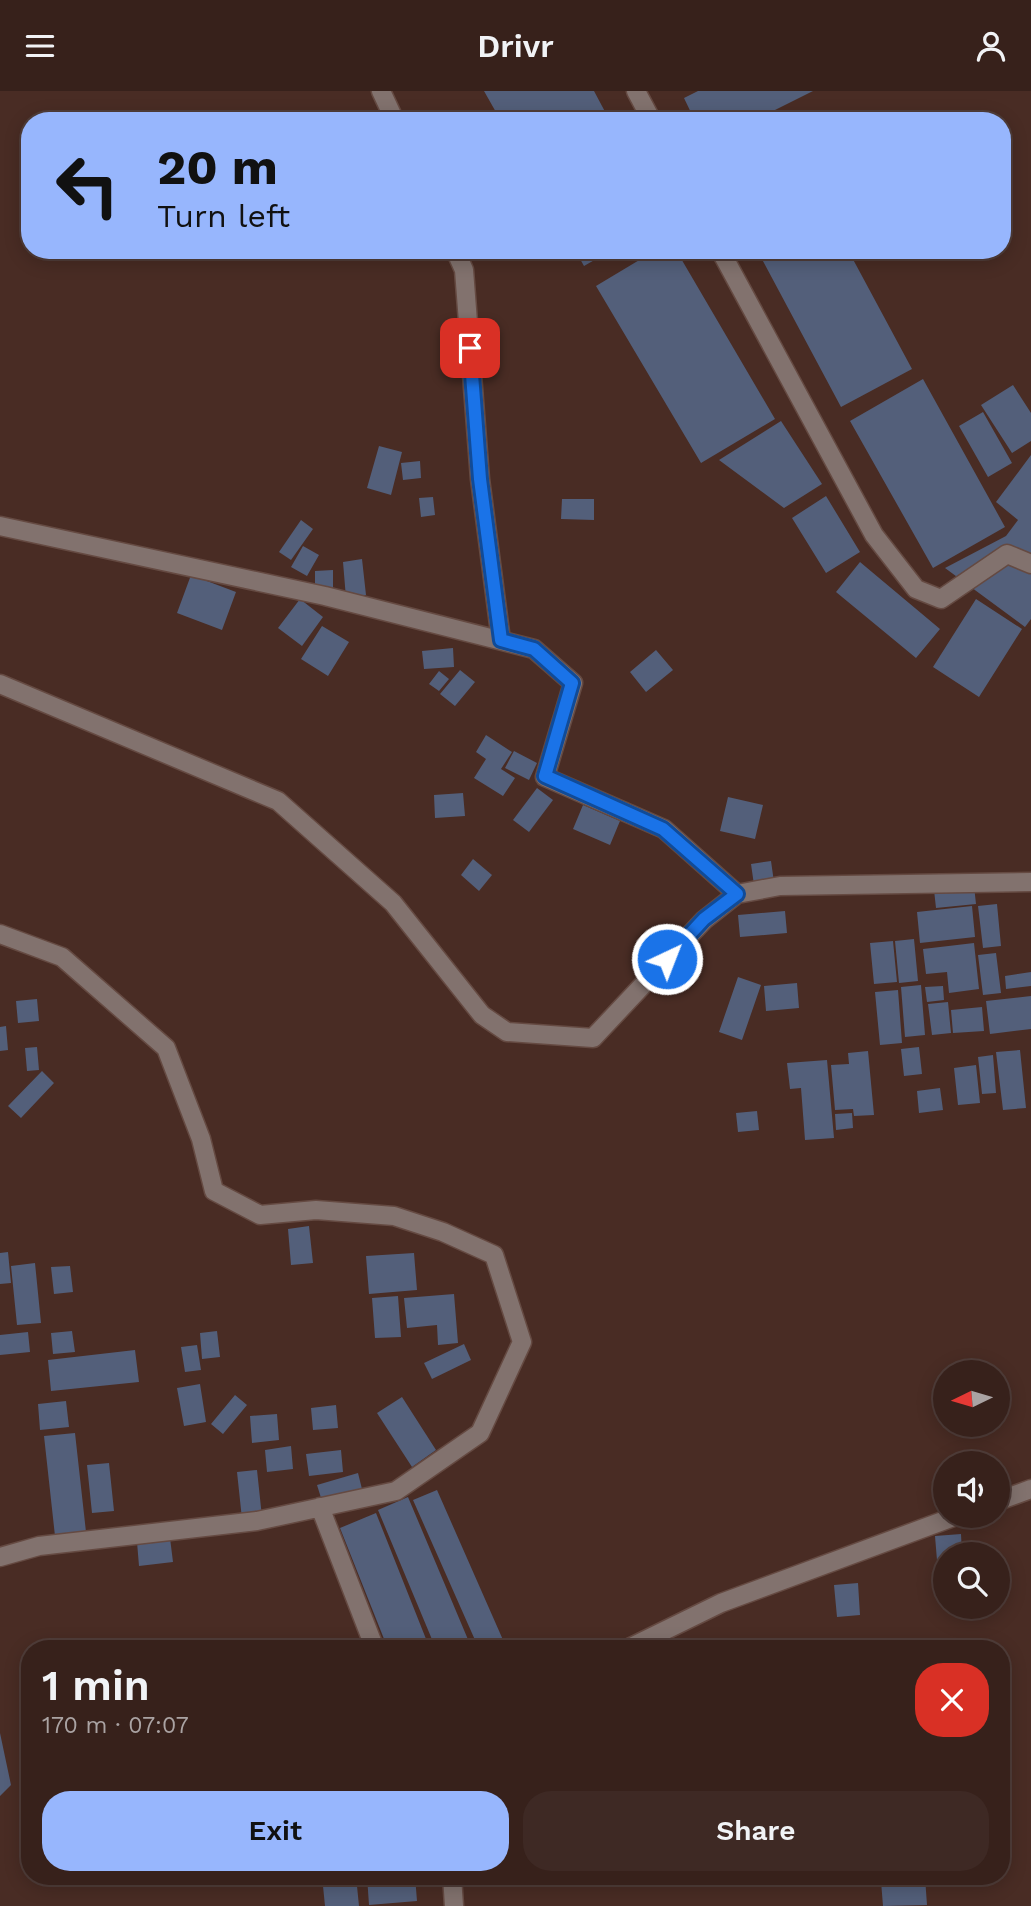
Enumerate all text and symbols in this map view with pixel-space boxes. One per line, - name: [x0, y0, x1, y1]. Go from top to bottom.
- icon: menu: [21, 27, 59, 65]
- text: Drivr: [477, 27, 554, 65]
- icon: person: [972, 27, 1010, 65]
- text: 20 m: [157, 138, 278, 196]
- icon: left: [42, 140, 133, 231]
- text: Turn left: [157, 197, 290, 235]
- pin: [440, 318, 500, 378]
- icon: arrive: [451, 329, 489, 367]
- position arrow: [630, 922, 704, 996]
- north arrow: [933, 1360, 1010, 1437]
- map controls: [933, 1360, 1010, 1619]
- button: sound: [933, 1451, 1010, 1528]
- button: search: [933, 1542, 1010, 1619]
- text: 1 min: [42, 1661, 150, 1710]
- button: close: [915, 1663, 989, 1737]
- text: 170 m · 07:07: [42, 1712, 189, 1739]
- button: Exit: [42, 1791, 509, 1871]
- button: Share: [523, 1791, 989, 1871]

